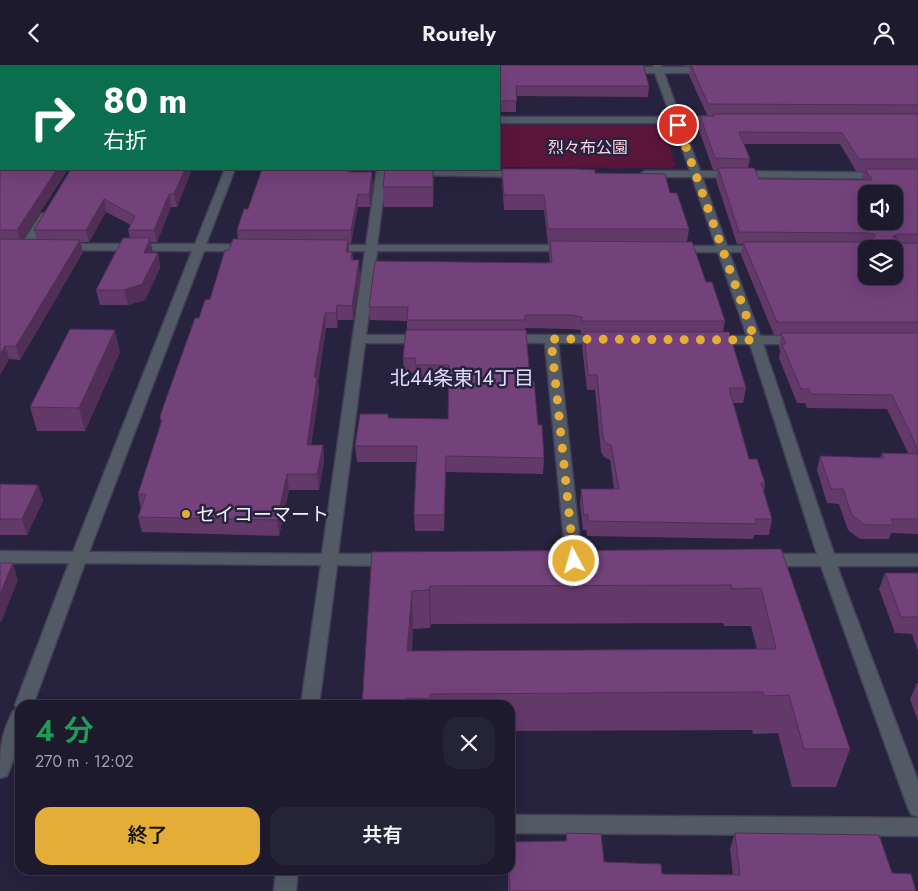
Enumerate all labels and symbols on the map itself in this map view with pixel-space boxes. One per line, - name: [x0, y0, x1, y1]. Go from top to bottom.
- pin: [657, 104, 699, 146]
- park label: 烈々布公園: [548, 136, 628, 159]
- district label: 北44条東14丁目: [390, 364, 534, 393]
- place label: セイコーマート: [196, 501, 329, 528]
- marker: セイコーマート: [180, 508, 192, 520]
- position arrow: [547, 534, 599, 586]

